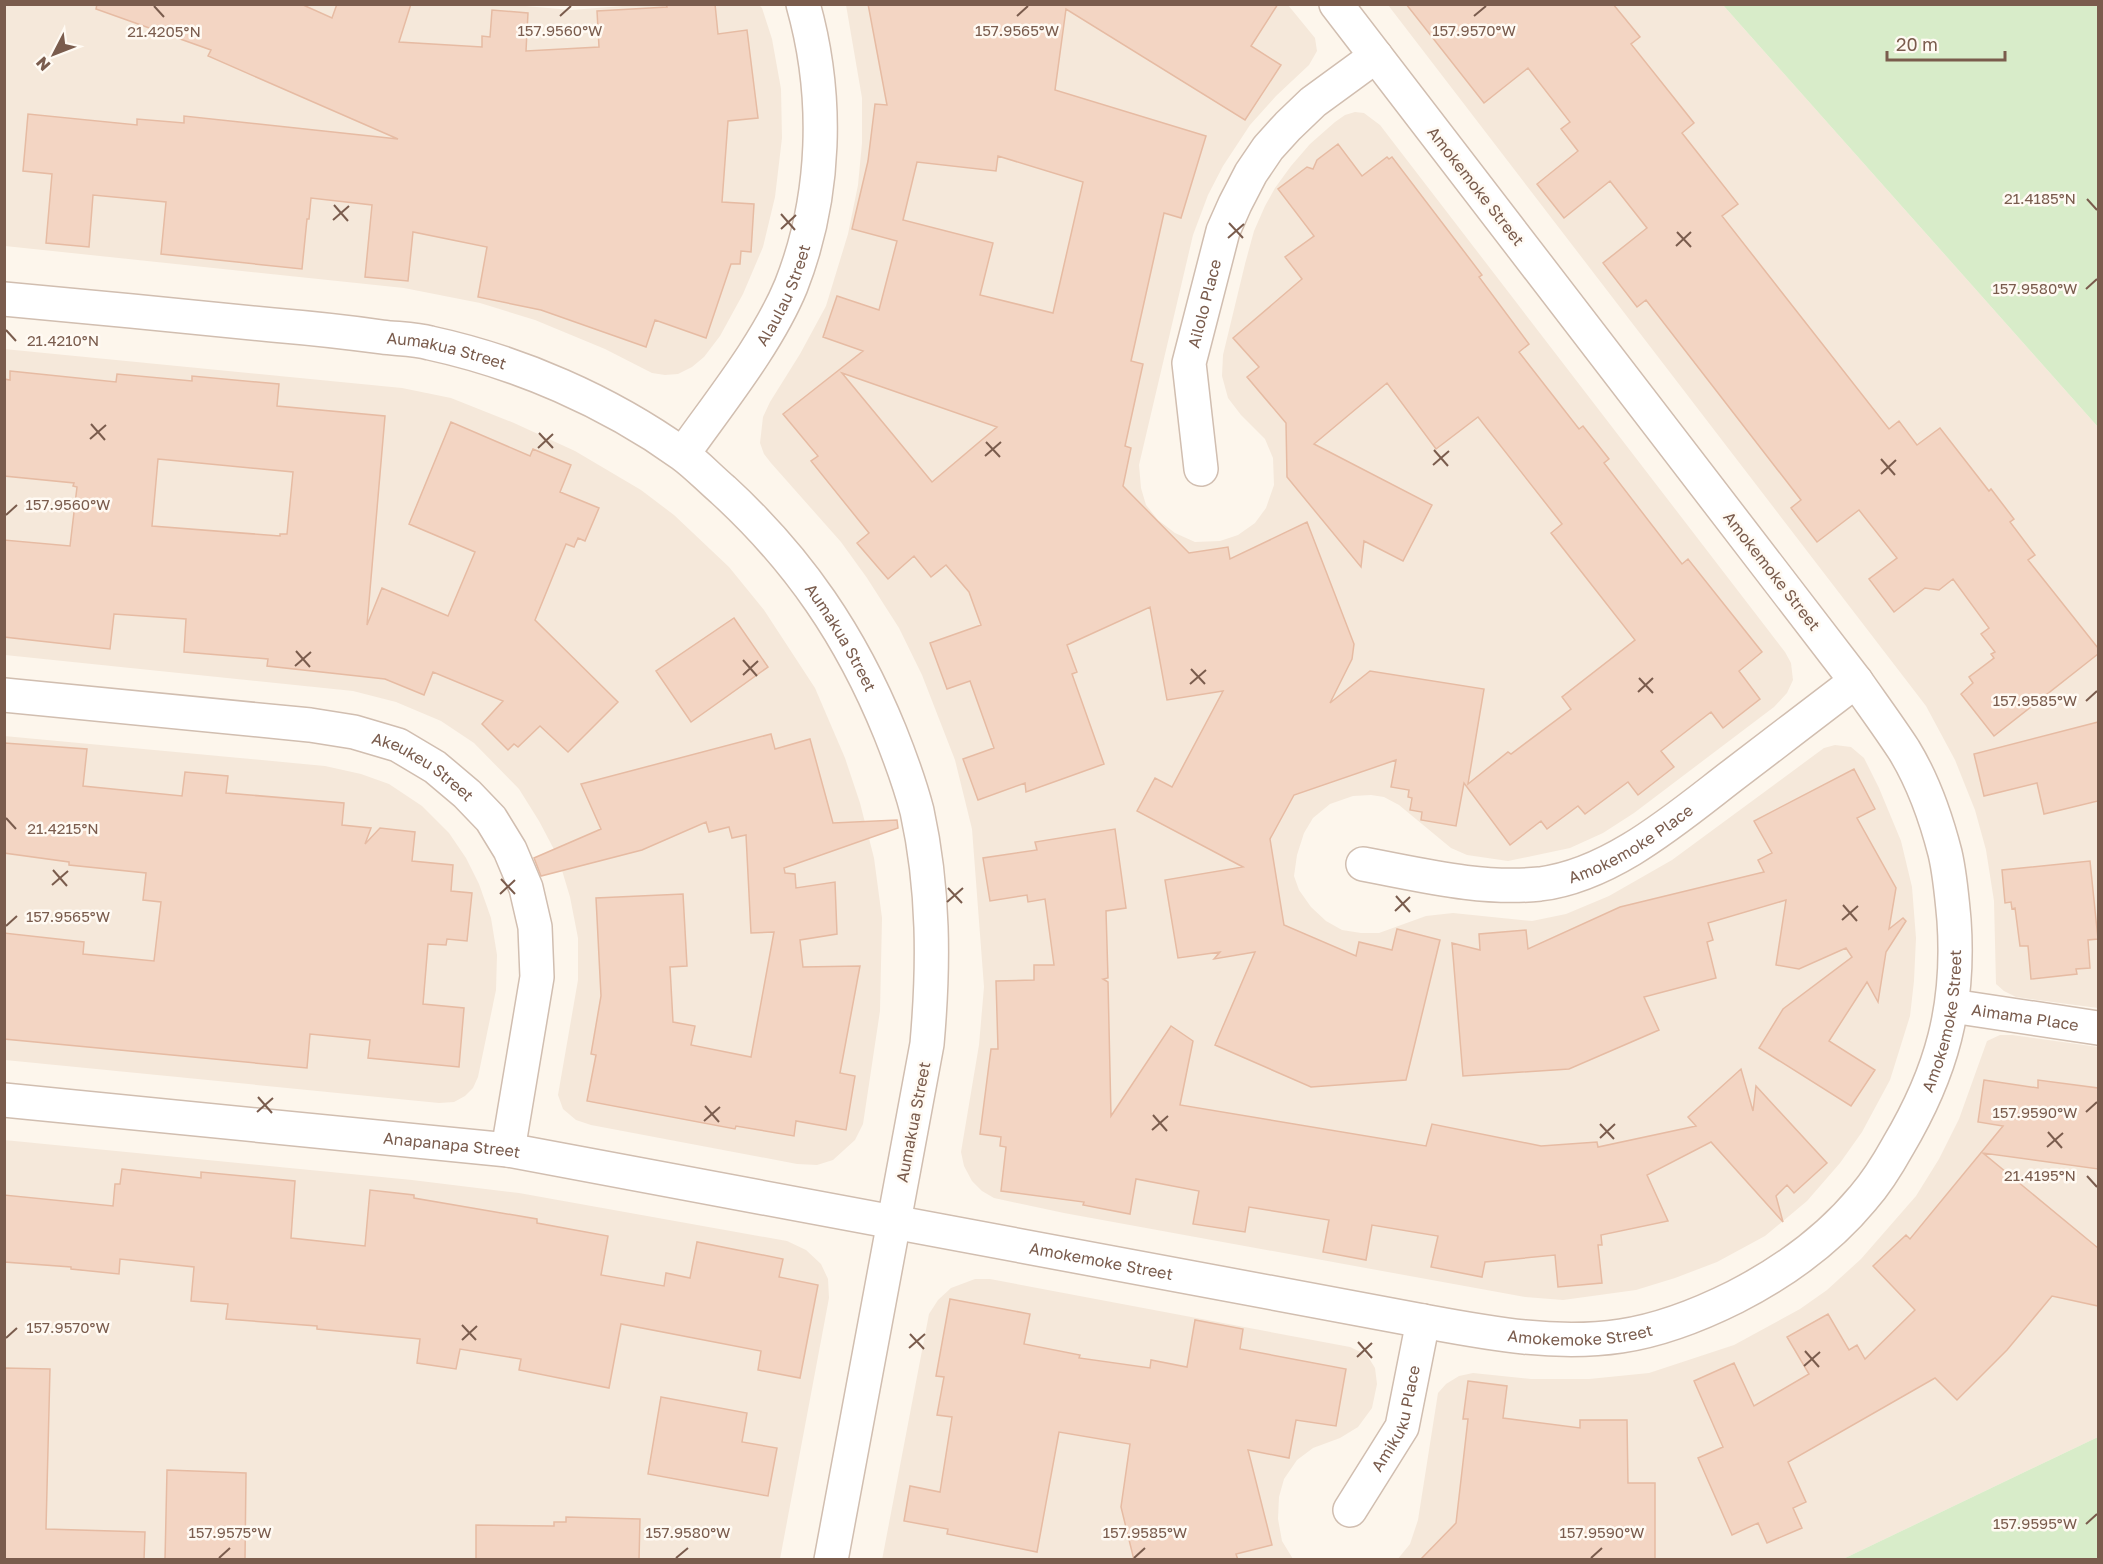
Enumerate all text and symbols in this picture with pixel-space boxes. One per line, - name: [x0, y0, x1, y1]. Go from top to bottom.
- text: 157.9560°W: [518, 21, 602, 39]
- text: 157.9565°W: [975, 21, 1059, 39]
- text: 157.9570°W: [1432, 21, 1516, 39]
- text: 21.4205°N: [127, 22, 201, 40]
- north arrow: [24, 24, 84, 84]
- scale bar: [1887, 24, 2006, 62]
- text: 20 m: [1896, 33, 1938, 55]
- text: N: [31, 53, 54, 75]
- street label: Amokemoke Street: [1423, 122, 1529, 250]
- text: 21.4185°N: [2004, 189, 2076, 207]
- street label: Alaulau Street: [752, 242, 814, 349]
- street label: Ailolo Place: [1183, 257, 1225, 350]
- text: 157.9580°W: [1993, 279, 2077, 297]
- street label: Aumakua Street: [386, 328, 509, 374]
- text: 21.4210°N: [27, 331, 99, 349]
- text: 157.9560°W: [26, 495, 110, 513]
- street label: Amokemoke Street: [1719, 507, 1825, 635]
- street label: Aumakua Street: [801, 579, 881, 695]
- text: 157.9585°W: [1993, 691, 2077, 709]
- street label: Akeukeu Street: [370, 728, 478, 805]
- street label: Amokemoke Place: [1566, 800, 1697, 887]
- text: 21.4215°N: [27, 819, 99, 837]
- text: 157.9565°W: [26, 907, 110, 925]
- street label: Amokemoke Street: [1917, 949, 1965, 1095]
- street label: Aimama Place: [1970, 999, 2080, 1035]
- street label: Aumakua Street: [892, 1060, 934, 1184]
- text: 157.9590°W: [1993, 1103, 2077, 1121]
- street label: Anapanapa Street: [382, 1128, 522, 1162]
- text: 21.4195°N: [2004, 1166, 2076, 1184]
- street label: Amokemoke Street: [1028, 1238, 1175, 1284]
- text: 157.9570°W: [26, 1318, 110, 1336]
- street label: Amokemoke Street: [1506, 1320, 1655, 1350]
- street label: Amikuku Place: [1367, 1364, 1424, 1475]
- text: 157.9595°W: [1993, 1514, 2077, 1532]
- text: 157.9575°W: [188, 1523, 272, 1541]
- text: 157.9580°W: [646, 1523, 730, 1541]
- text: 157.9585°W: [1103, 1523, 1187, 1541]
- text: 157.9590°W: [1560, 1523, 1644, 1541]

